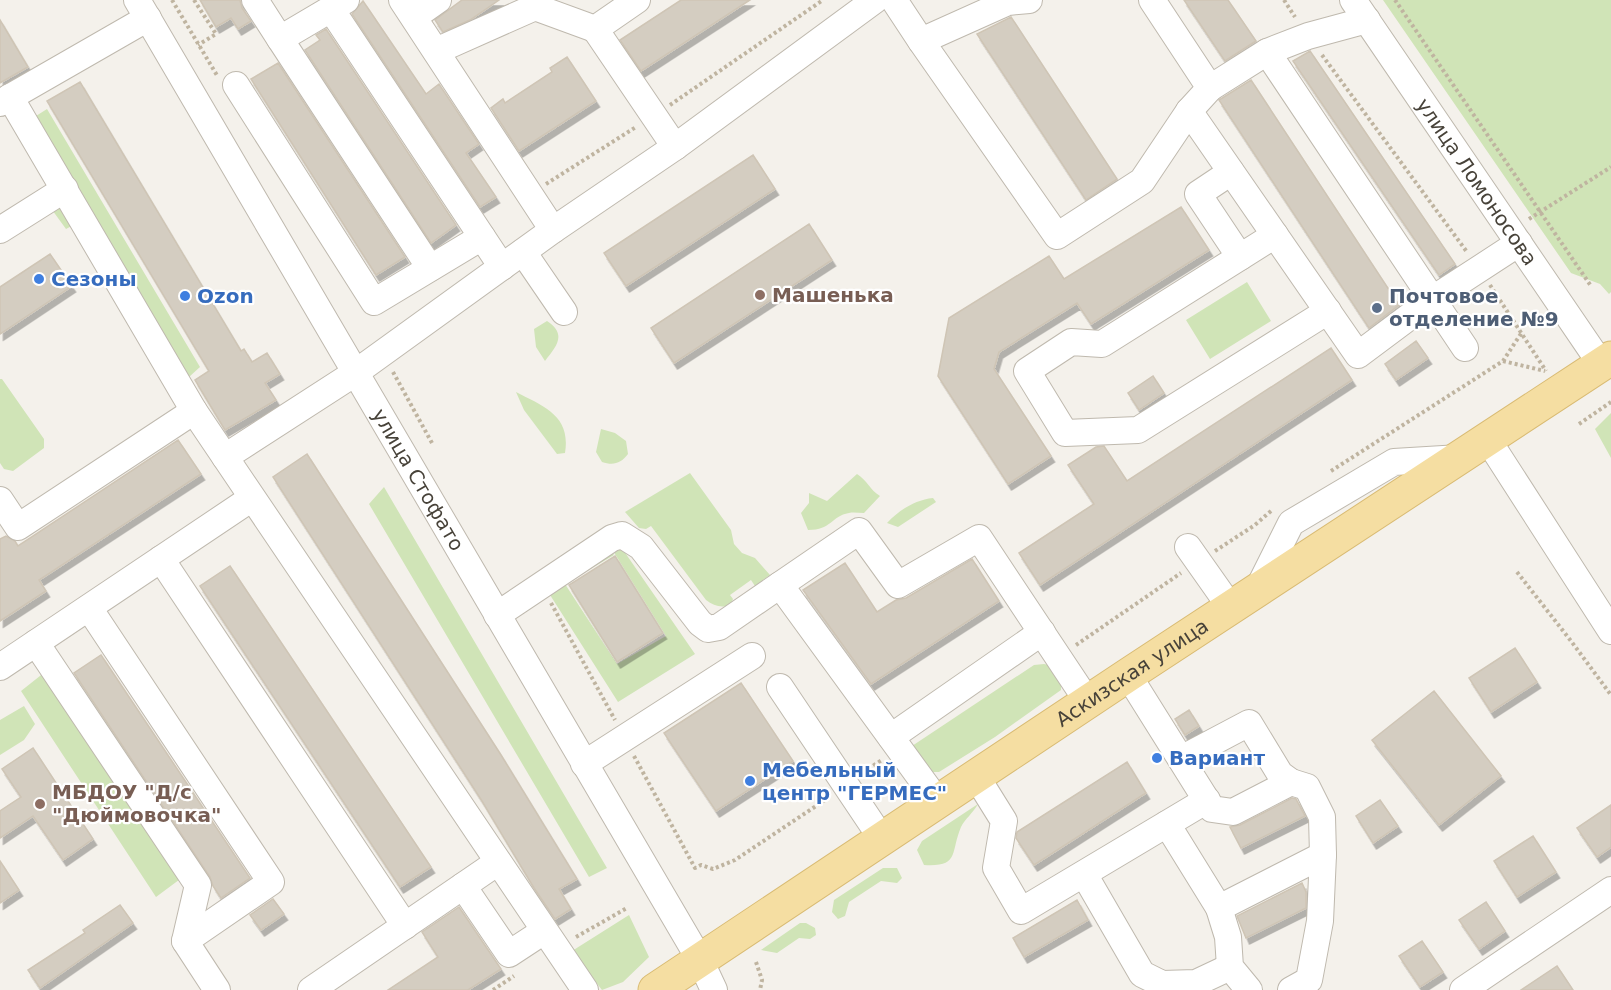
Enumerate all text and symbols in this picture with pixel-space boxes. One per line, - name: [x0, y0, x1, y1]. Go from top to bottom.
- street label: улица Ломоносова: [1411, 94, 1542, 270]
- place label: Сезоны: [51, 267, 137, 291]
- marker: Сезоны: [32, 272, 46, 286]
- place label: Машенька: [772, 283, 894, 307]
- place label: Ozon: [197, 284, 254, 308]
- place label: Почтовое отделение №9: [1389, 284, 1559, 331]
- marker: Машенька: [753, 288, 767, 302]
- marker: Ozon: [178, 289, 192, 303]
- marker: Почтовое отделение №9: [1370, 301, 1384, 315]
- street label: улица Стофато: [367, 404, 469, 555]
- street label: Аскизская улица: [1051, 614, 1213, 732]
- place label: Вариант: [1169, 746, 1265, 770]
- marker: Вариант: [1150, 751, 1164, 765]
- place label: Мебельный центр "ГЕРМЕС": [762, 758, 947, 805]
- marker: Мебельный центр "ГЕРМЕС": [743, 774, 757, 788]
- place label: МБДОУ "Д/с "Дюймовочка": [52, 780, 221, 827]
- marker: МБДОУ "Д/с "Дюймовочка": [33, 797, 47, 811]

